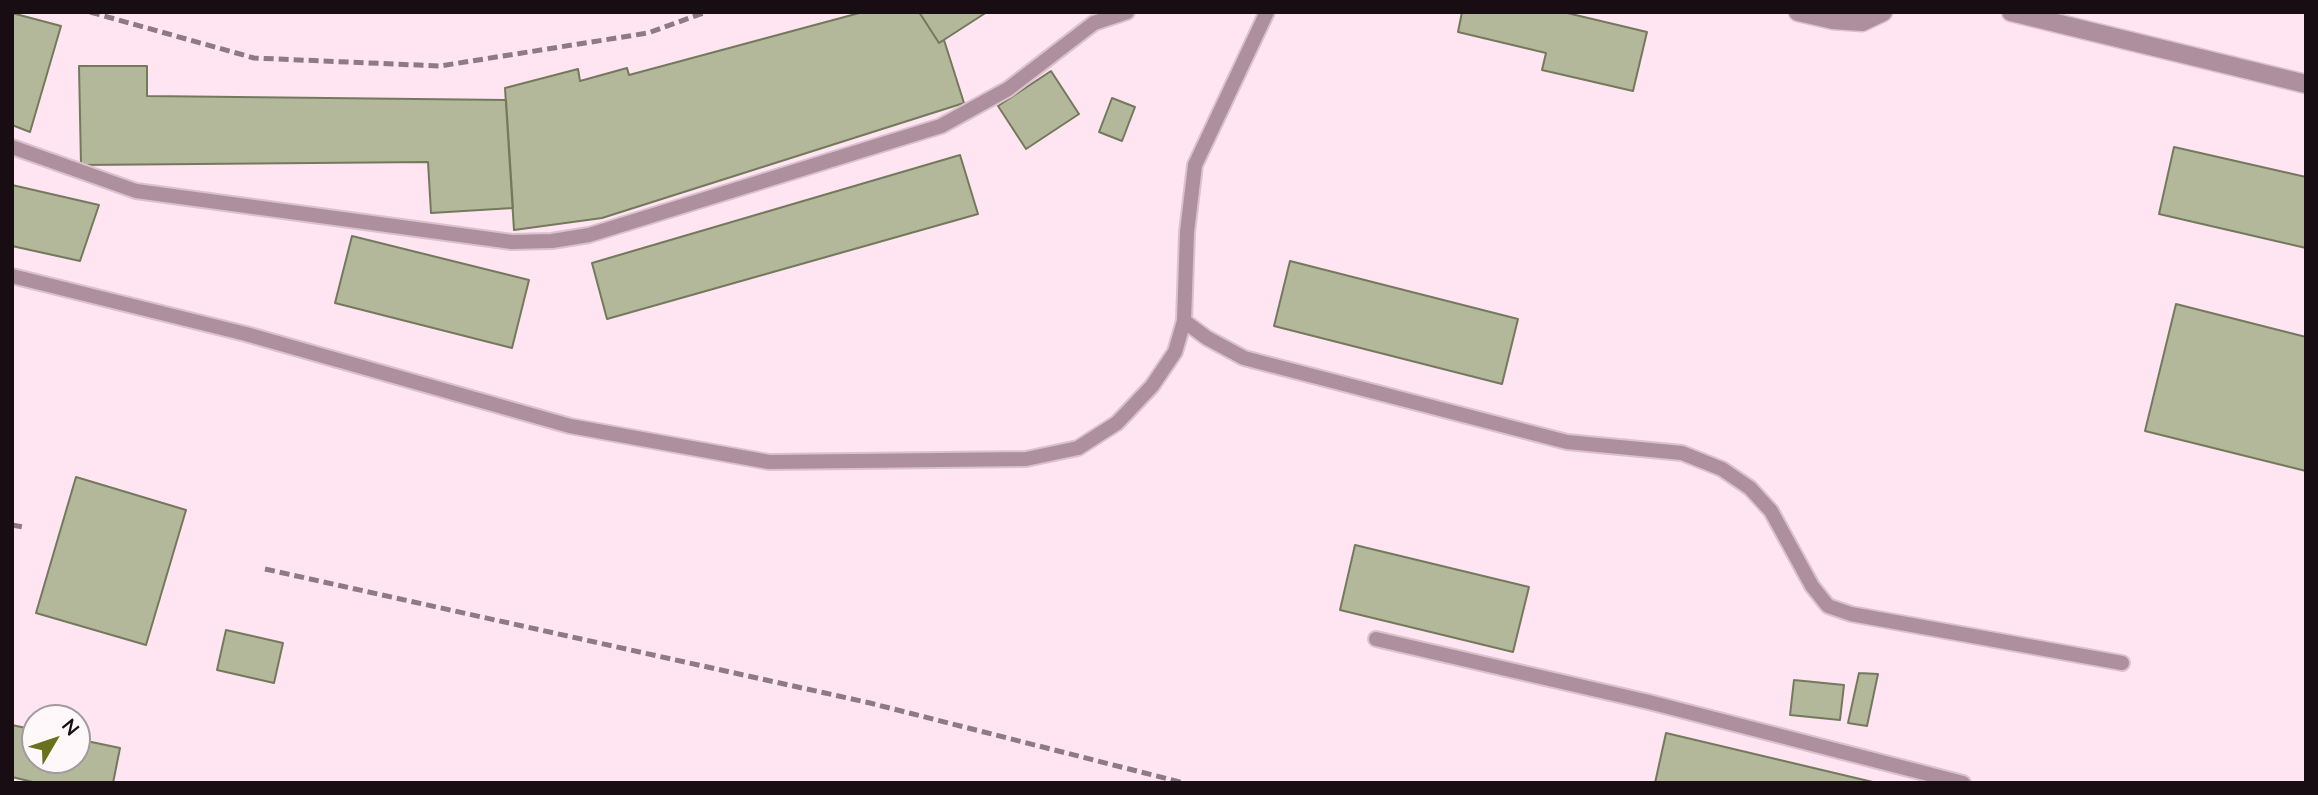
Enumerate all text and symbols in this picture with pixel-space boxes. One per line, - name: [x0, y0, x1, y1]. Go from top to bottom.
- north arrow: [21, 704, 91, 774]
- text: N: [58, 714, 85, 740]

